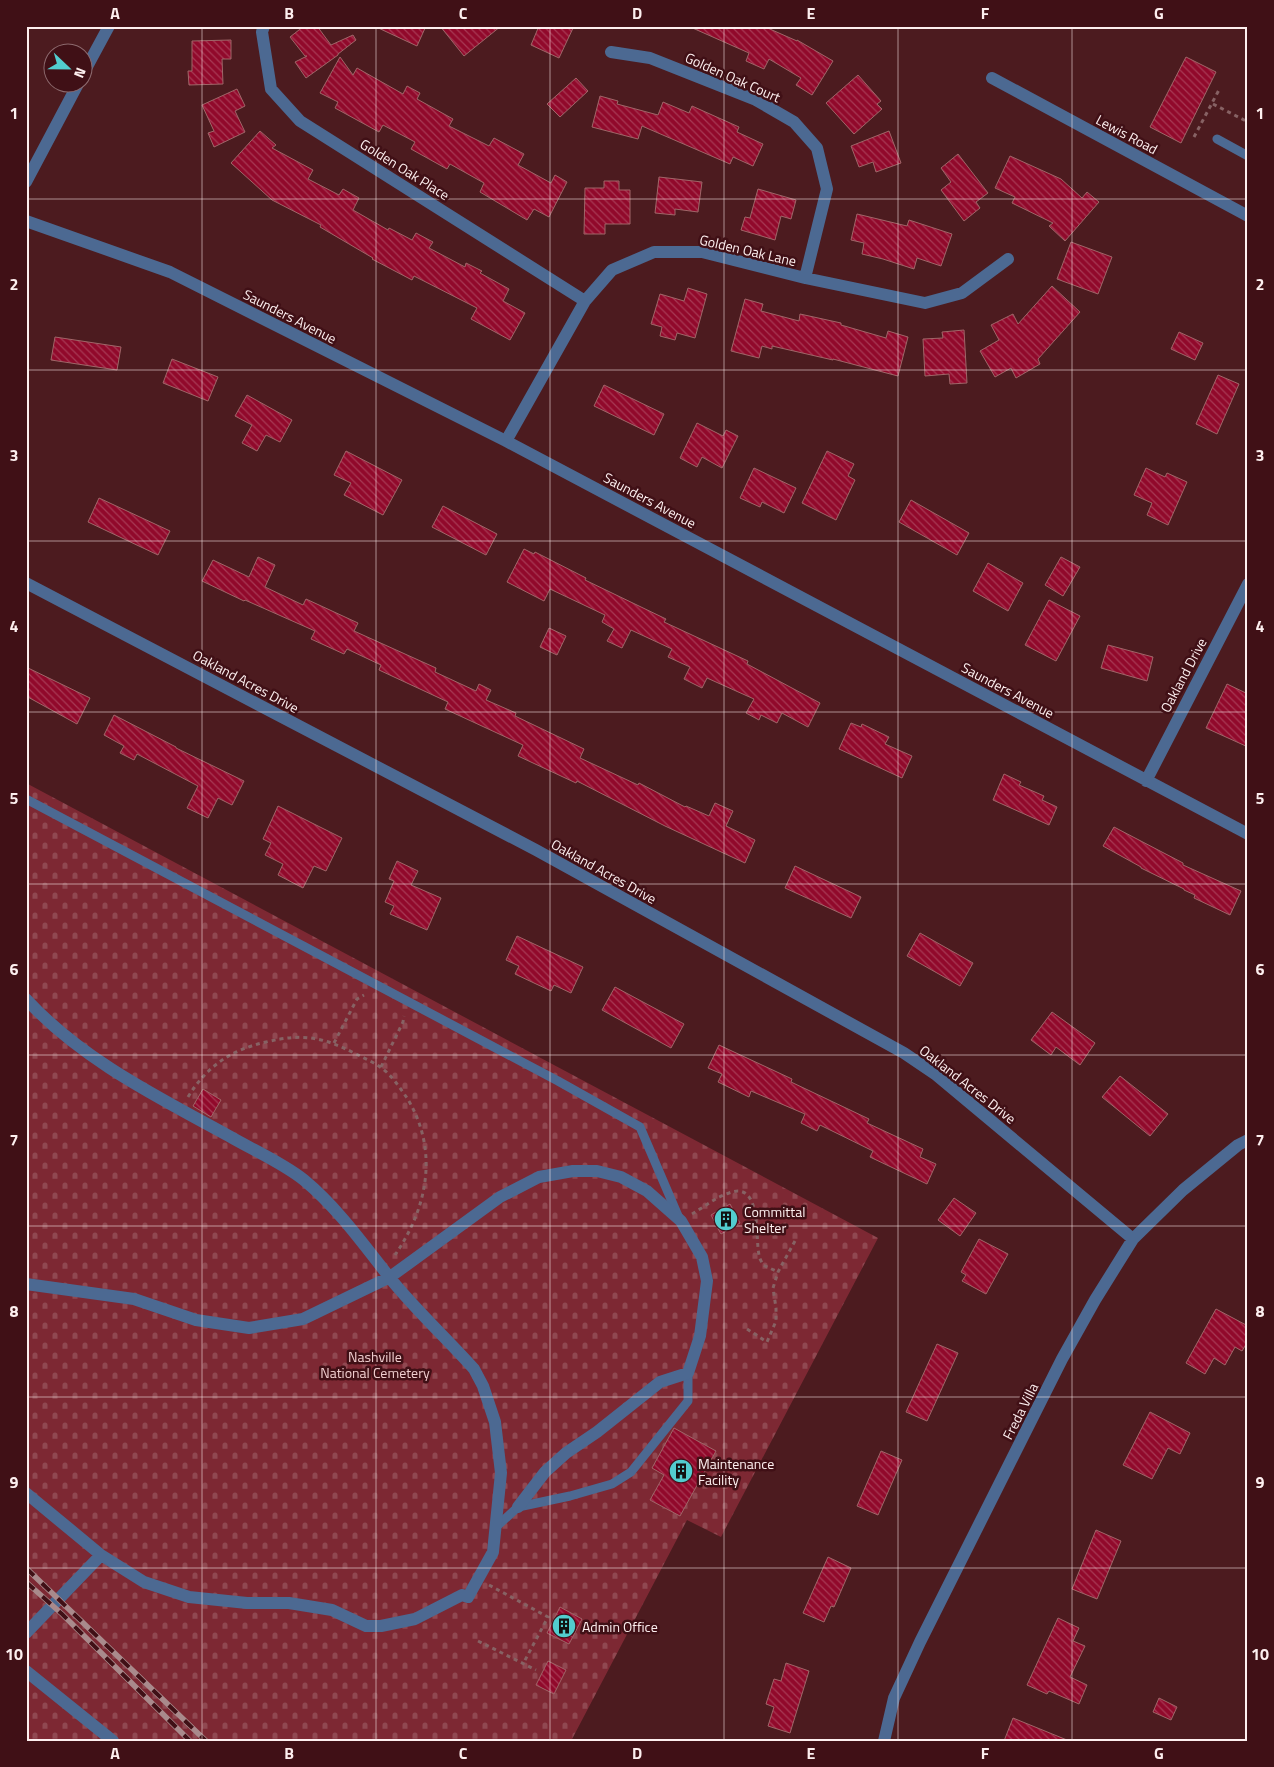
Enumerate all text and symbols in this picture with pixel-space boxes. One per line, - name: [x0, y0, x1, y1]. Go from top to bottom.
- text: A: [110, 1, 120, 25]
- text: B: [284, 1, 294, 25]
- text: C: [459, 1, 468, 25]
- text: D: [632, 1, 642, 25]
- text: E: [807, 1, 816, 25]
- text: F: [981, 1, 990, 25]
- text: G: [1154, 1, 1164, 25]
- north arrow: [42, 42, 92, 92]
- street label: Golden Oak Court: [682, 47, 784, 107]
- text: N: [69, 65, 92, 81]
- text: 1: [10, 101, 18, 125]
- text: 1: [1256, 101, 1264, 125]
- street label: Lewis Road: [1092, 109, 1162, 159]
- street label: Golden Oak Place: [356, 133, 454, 205]
- street label: Golden Oak Lane: [698, 229, 798, 271]
- text: 2: [10, 272, 18, 296]
- text: 2: [1256, 272, 1264, 296]
- street label: Saunders Avenue: [240, 283, 340, 349]
- text: 3: [10, 443, 18, 467]
- text: 3: [1256, 443, 1264, 467]
- street label: Saunders Avenue: [600, 467, 700, 533]
- text: 4: [10, 614, 19, 638]
- text: 4: [1256, 614, 1265, 638]
- street label: Oakland Drive: [1155, 634, 1211, 716]
- street label: Oakland Acres Drive: [189, 644, 303, 718]
- street label: Saunders Avenue: [958, 657, 1058, 723]
- text: 5: [10, 786, 19, 810]
- text: 5: [1256, 786, 1265, 810]
- street label: Oakland Acres Drive: [547, 833, 661, 909]
- text: 6: [10, 957, 19, 981]
- text: 6: [1256, 957, 1265, 981]
- street label: Oakland Acres Drive: [915, 1040, 1021, 1128]
- text: 7: [10, 1128, 18, 1152]
- text: 7: [1256, 1128, 1264, 1152]
- place label: Committal Shelter: [744, 1201, 805, 1238]
- building icon: Committal Shelter: [713, 1206, 739, 1232]
- text: 8: [10, 1299, 19, 1323]
- text: 8: [1256, 1299, 1265, 1323]
- park label: Nashville National Cemetery: [320, 1346, 430, 1383]
- street label: Freda Villa: [997, 1379, 1043, 1443]
- place label: Maintenance Facility: [698, 1453, 774, 1490]
- building icon: Maintenance Facility: [668, 1458, 694, 1484]
- text: 9: [10, 1470, 19, 1494]
- text: 9: [1256, 1470, 1265, 1494]
- building icon: Admin Office: [551, 1613, 577, 1639]
- place label: Admin Office: [582, 1616, 658, 1637]
- text: 10: [5, 1642, 23, 1666]
- text: 10: [1251, 1642, 1269, 1666]
- text: A: [110, 1741, 120, 1765]
- text: B: [284, 1741, 294, 1765]
- text: C: [459, 1741, 468, 1765]
- text: D: [632, 1741, 642, 1765]
- text: E: [807, 1741, 816, 1765]
- text: F: [981, 1741, 990, 1765]
- text: G: [1154, 1741, 1164, 1765]

